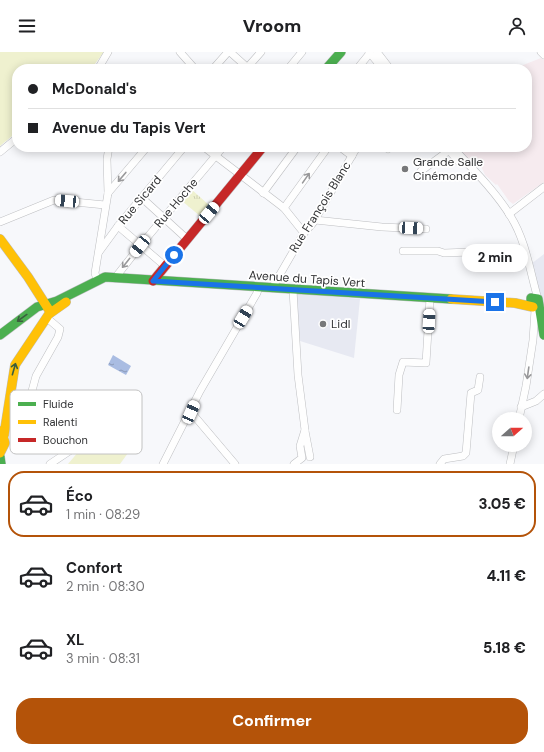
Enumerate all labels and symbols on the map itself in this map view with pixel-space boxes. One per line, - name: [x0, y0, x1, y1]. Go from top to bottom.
- place label: Grande Salle Cinémonde: [413, 154, 483, 184]
- street label: Rue François Blanc: [286, 158, 355, 256]
- marker: Grande Salle Cinémonde: [400, 164, 410, 174]
- street label: Rue Sicard: [115, 172, 165, 228]
- one-way arrow: [117, 172, 126, 182]
- one-way arrow: [302, 172, 310, 183]
- street label: Rue Hoche: [151, 175, 201, 231]
- car: [55, 194, 79, 208]
- car: [197, 200, 221, 226]
- car: [399, 221, 423, 235]
- car: [128, 233, 152, 259]
- callout: 2 min: [462, 244, 528, 272]
- route start: [165, 246, 183, 264]
- one-way arrow: [122, 257, 131, 268]
- street label: Avenue du Tapis Vert: [248, 267, 366, 291]
- route end: [486, 293, 504, 311]
- car: [232, 304, 254, 330]
- car: [422, 309, 436, 333]
- one-way arrow: [17, 314, 28, 322]
- place label: Lidl: [331, 316, 350, 332]
- marker: Lidl: [318, 319, 328, 329]
- one-way arrow: [11, 363, 18, 376]
- one-way arrow: [524, 366, 532, 379]
- legend: [10, 390, 142, 454]
- text: Fluide: [43, 397, 73, 411]
- car: [181, 399, 201, 425]
- north arrow: [492, 412, 532, 452]
- text: Ralenti: [43, 415, 77, 429]
- text: Bouchon: [43, 433, 88, 447]

